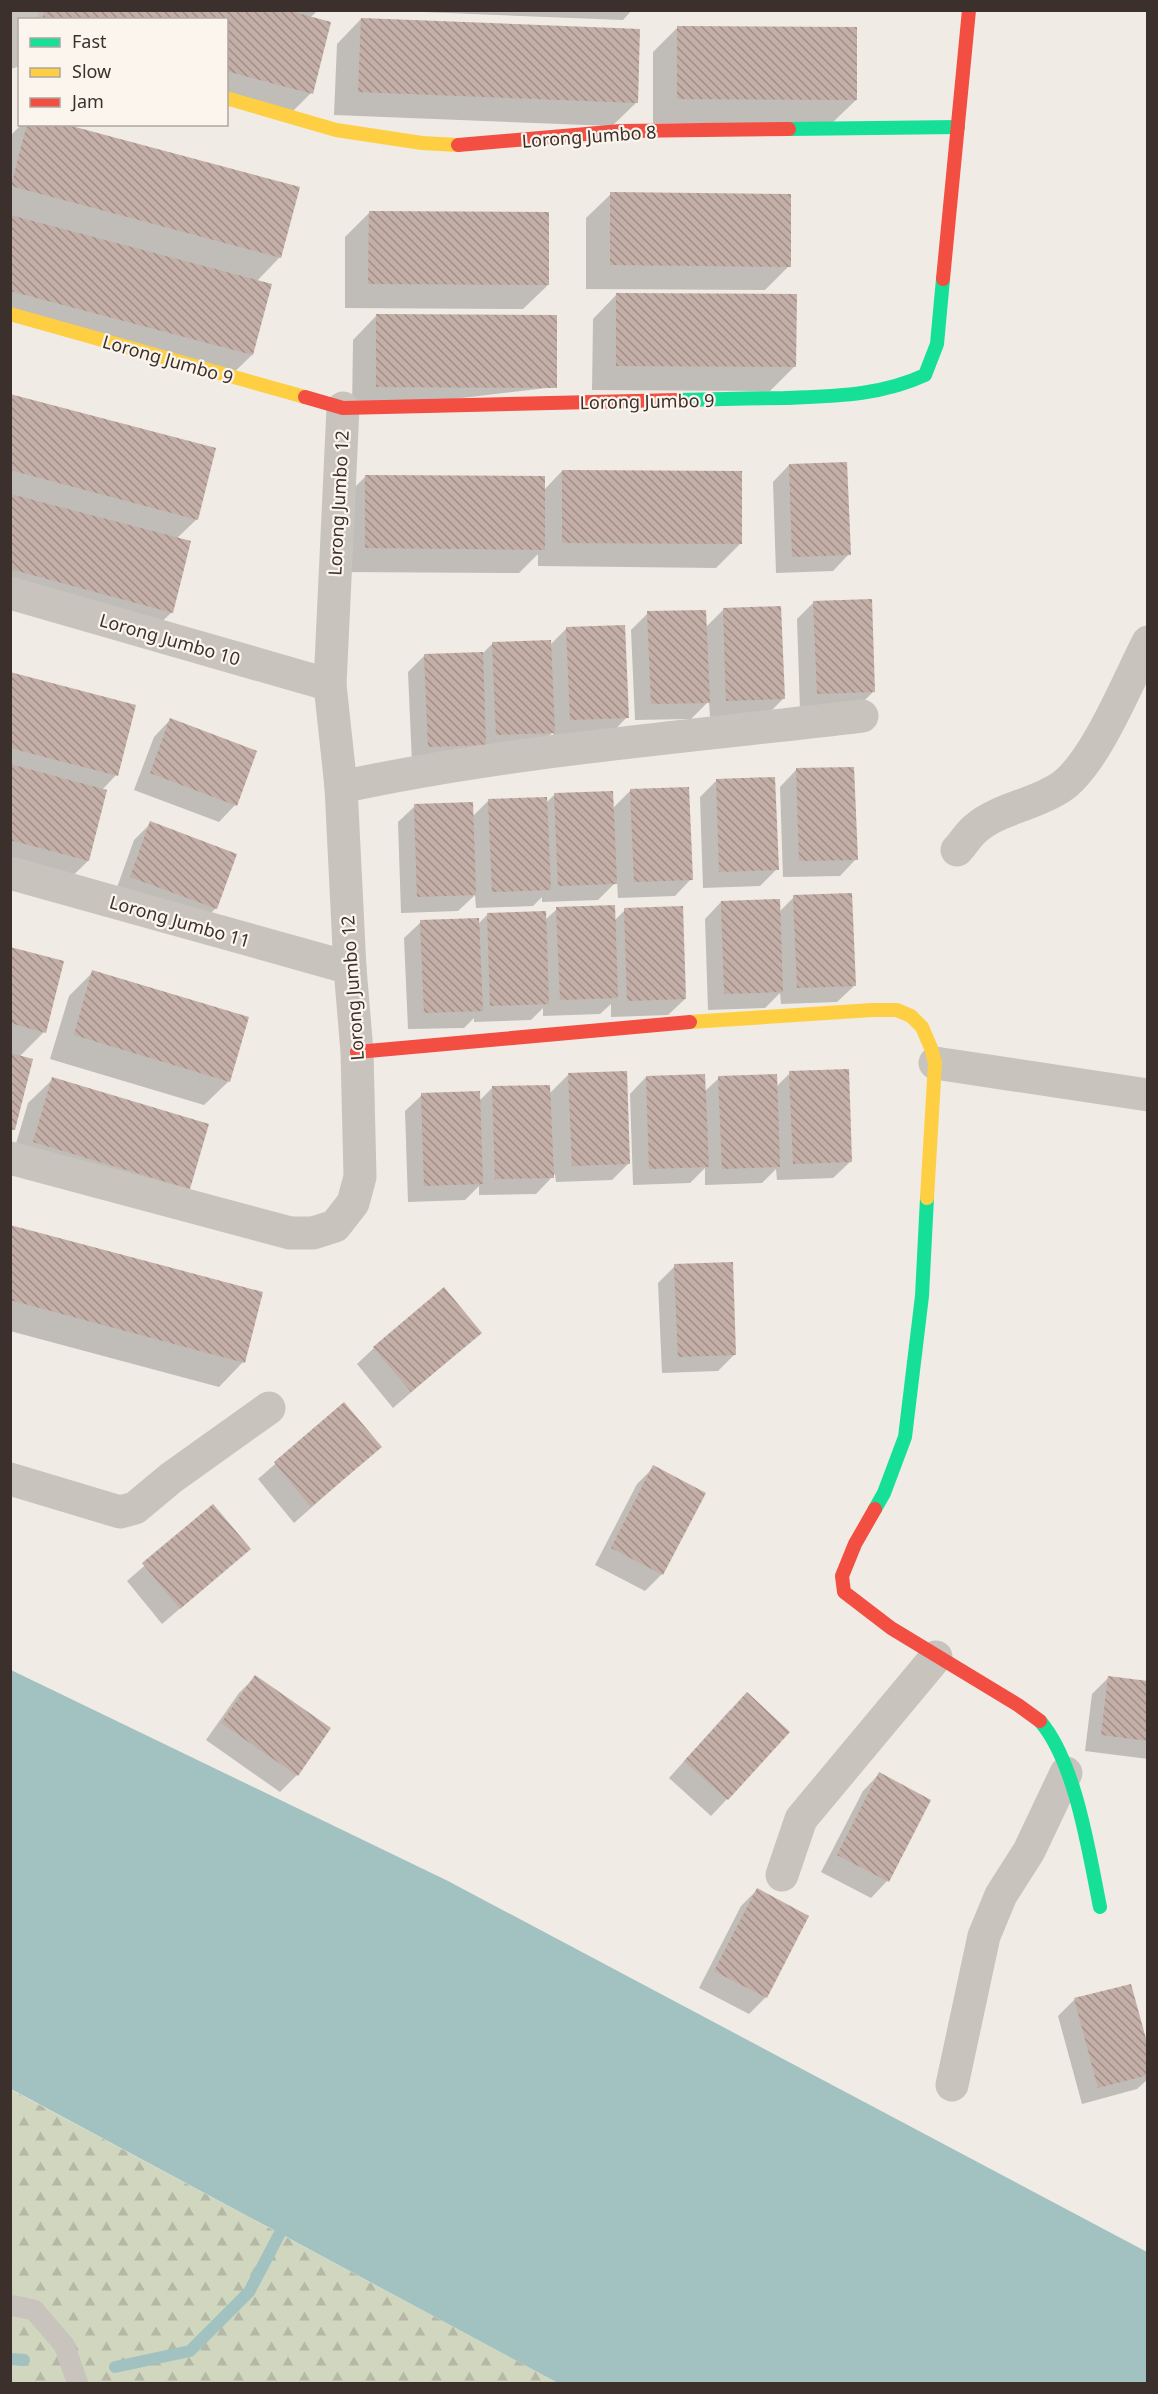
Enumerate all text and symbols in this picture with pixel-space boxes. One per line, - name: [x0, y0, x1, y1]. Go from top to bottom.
- legend: [18, 18, 228, 126]
- text: Fast: [72, 29, 107, 53]
- text: Slow: [72, 59, 111, 83]
- text: Jam: [70, 89, 104, 113]
- street label: Lorong Jumbo 8: [521, 119, 657, 153]
- street label: Lorong Jumbo 9: [100, 329, 236, 389]
- street label: Lorong Jumbo 9: [579, 388, 715, 414]
- street label: Lorong Jumbo 12: [322, 430, 354, 576]
- street label: Lorong Jumbo 10: [97, 607, 243, 671]
- street label: Lorong Jumbo 11: [107, 889, 253, 953]
- street label: Lorong Jumbo 12: [335, 915, 369, 1061]

